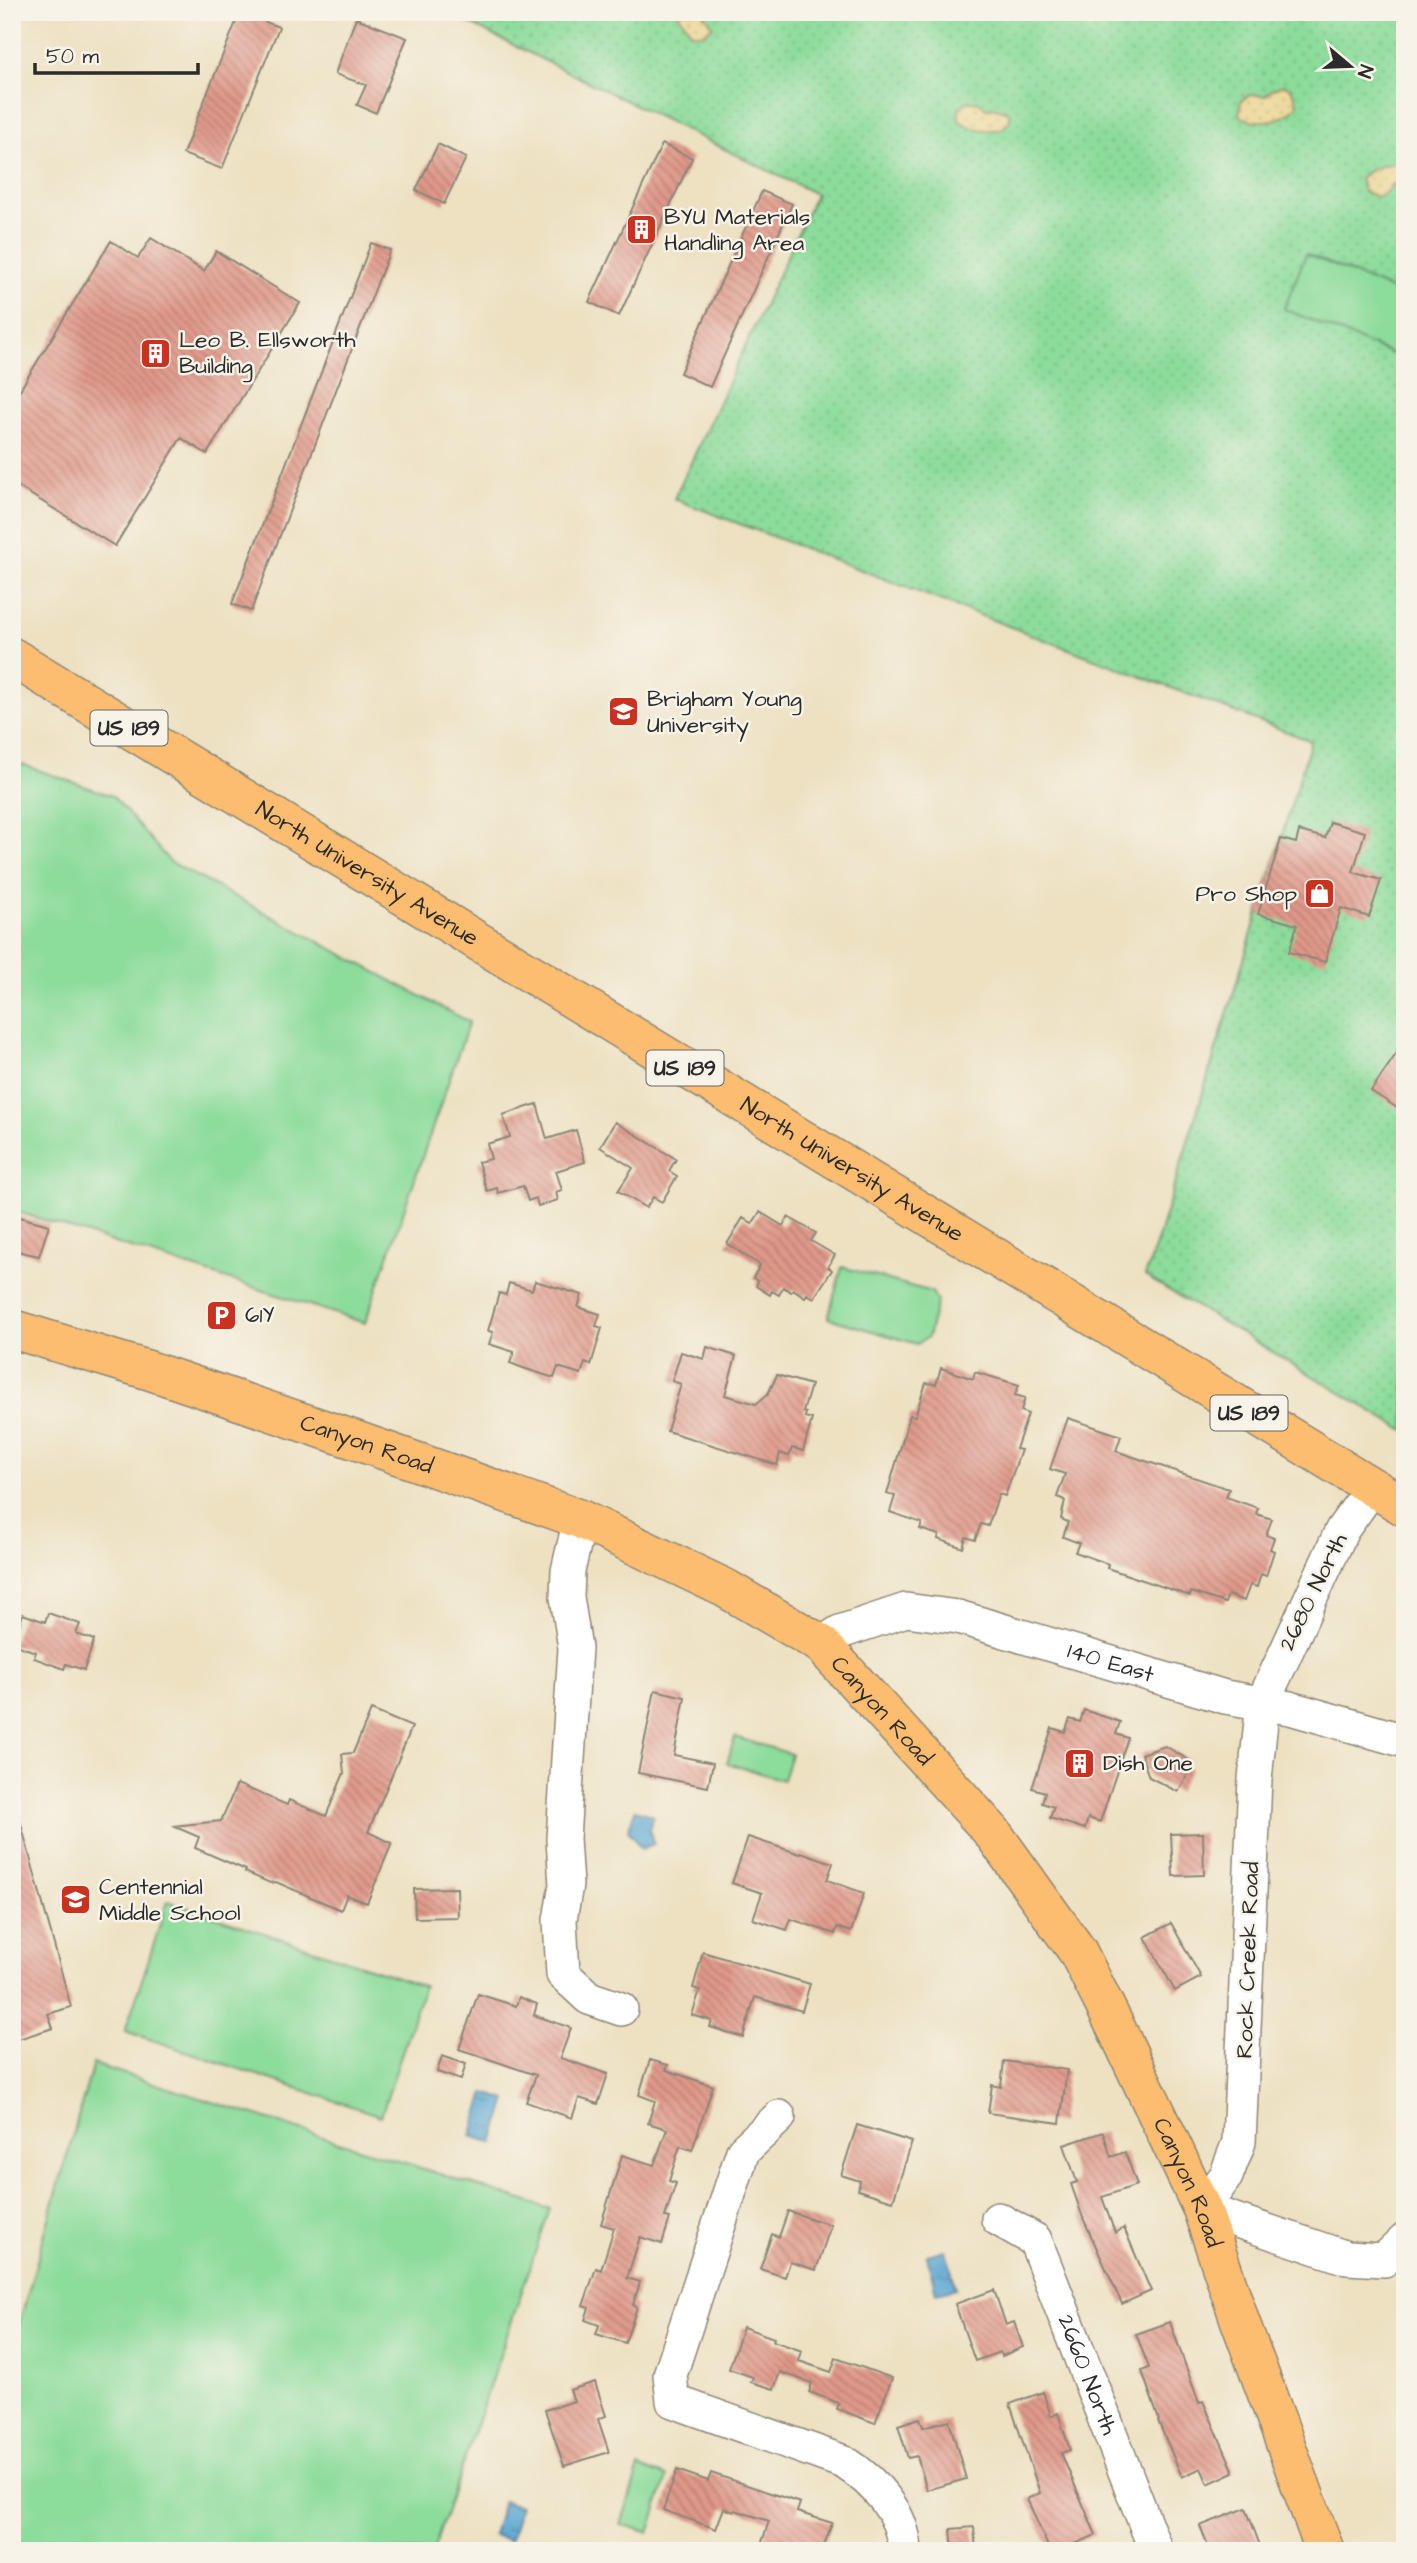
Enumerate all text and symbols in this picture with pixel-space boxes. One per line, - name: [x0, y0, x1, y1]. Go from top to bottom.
- scale bar: [35, 32, 198, 76]
- north arrow: [1316, 32, 1386, 102]
- text: 50 m: [46, 42, 100, 71]
- text: N: [1350, 61, 1379, 81]
- place label: BYU Materials Handling Area: [664, 201, 810, 260]
- building icon: BYU Materials Handling Area: [624, 213, 658, 247]
- place label: Leo B. Ellsworth Building: [179, 324, 356, 383]
- building icon: Leo B. Ellsworth Building: [139, 336, 173, 370]
- place label: Brigham Young University: [647, 683, 802, 742]
- school or university icon: Brigham Young University: [607, 695, 641, 729]
- road number: US 189: [90, 710, 168, 746]
- street label: North University Avenue: [250, 793, 485, 954]
- shop icon: Pro Shop: [1303, 877, 1337, 911]
- place label: Pro Shop: [1196, 878, 1297, 910]
- road number: US 189: [646, 1050, 724, 1086]
- street label: North University Avenue: [734, 1089, 970, 1250]
- parking icon: 61Y: [205, 1298, 239, 1332]
- place label: 61Y: [245, 1299, 275, 1331]
- road number: US 189: [1210, 1396, 1288, 1430]
- street label: Canyon Road: [296, 1407, 438, 1482]
- street label: 2680 North: [1271, 1527, 1355, 1656]
- street label: 140 East: [1064, 1635, 1158, 1691]
- street label: Canyon Road: [823, 1649, 940, 1773]
- building icon: Dish One: [1063, 1746, 1097, 1780]
- place label: Dish One: [1103, 1747, 1193, 1779]
- street label: Rock Creek Road: [1229, 1861, 1267, 2059]
- place label: Centennial Middle School: [99, 1871, 241, 1929]
- school or university icon: Centennial Middle School: [59, 1883, 93, 1917]
- street label: Canyon Road: [1145, 2112, 1230, 2252]
- street label: 2660 North: [1050, 2310, 1125, 2440]

